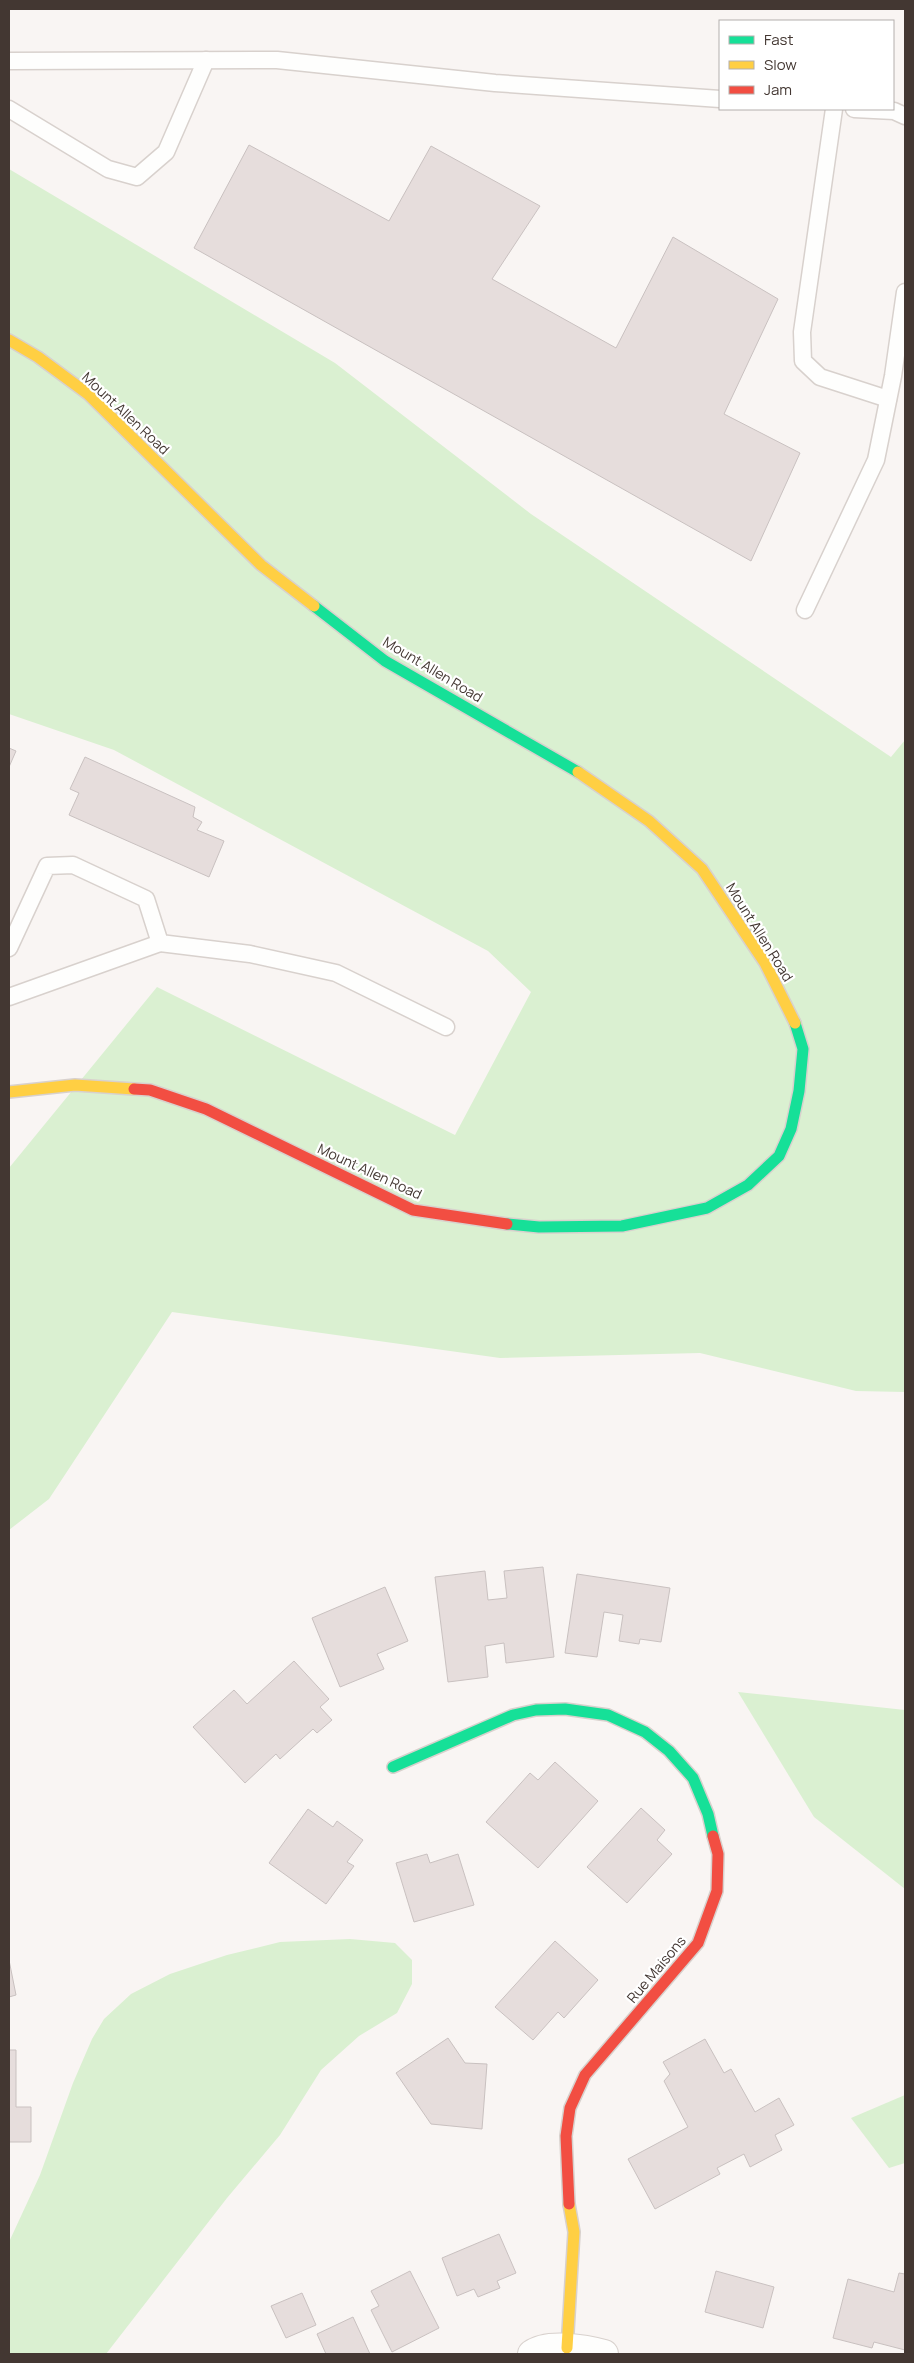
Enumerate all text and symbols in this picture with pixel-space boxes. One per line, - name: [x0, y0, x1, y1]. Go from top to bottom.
- legend: [719, 20, 894, 110]
- text: Fast: [764, 29, 793, 50]
- text: Slow: [764, 54, 797, 75]
- text: Jam: [764, 79, 792, 100]
- street label: Mount Allen Road: [78, 368, 174, 458]
- street label: Mount Allen Road: [380, 632, 486, 706]
- street label: Mount Allen Road: [722, 879, 798, 985]
- street label: Mount Allen Road: [315, 1139, 425, 1203]
- street label: Rue Maisons: [622, 1931, 690, 2007]

